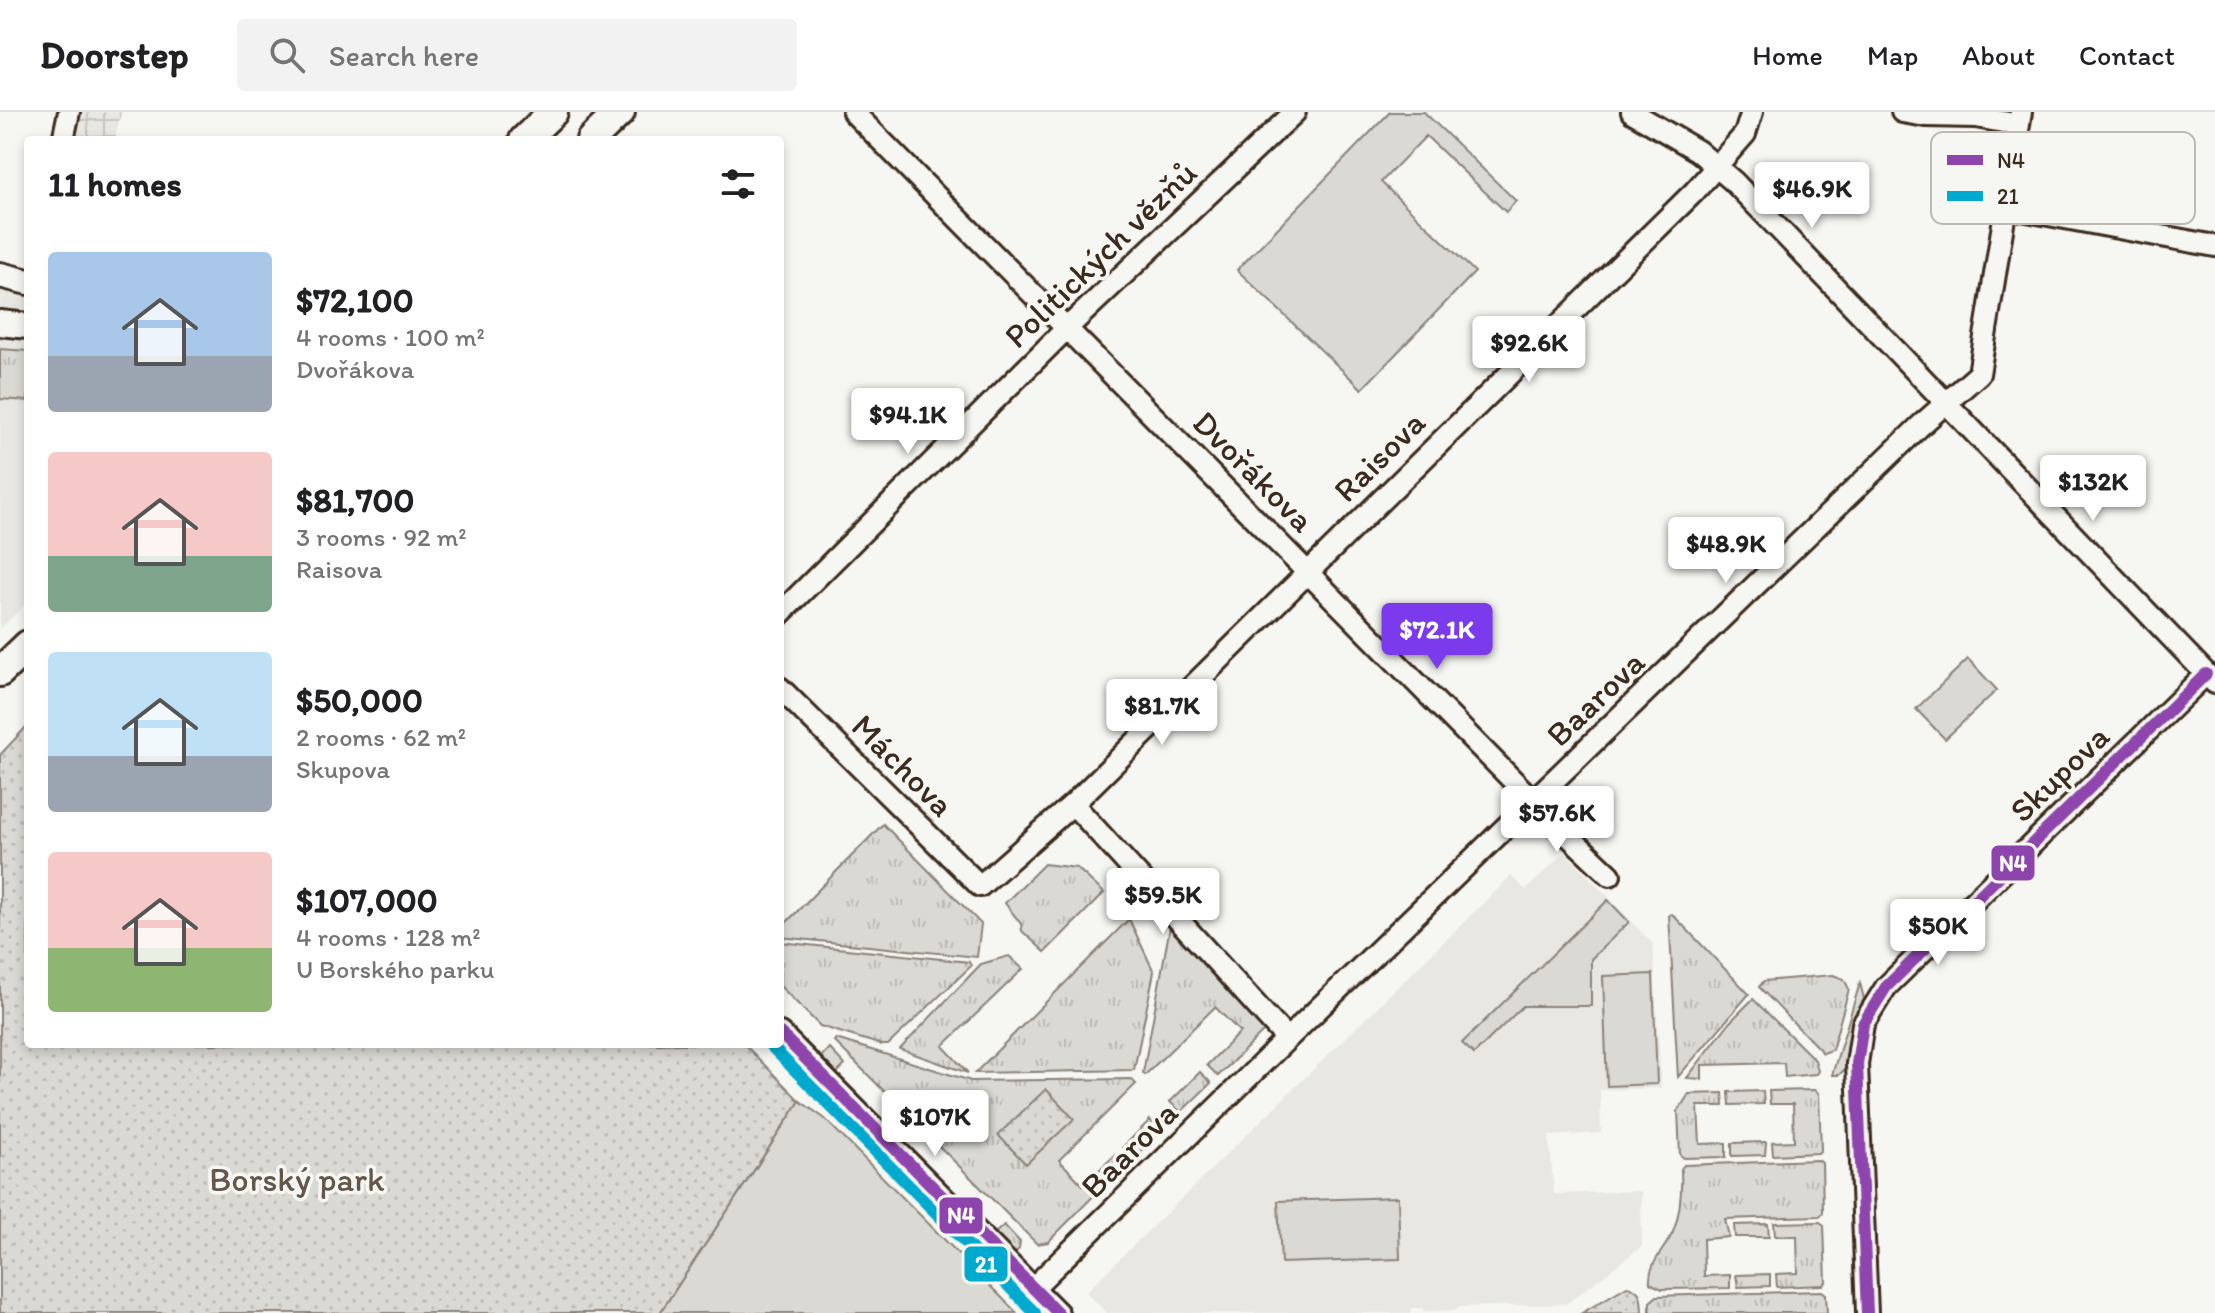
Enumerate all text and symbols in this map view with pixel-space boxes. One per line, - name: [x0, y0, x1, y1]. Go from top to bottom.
- search box: [237, 19, 797, 91]
- text: Doorstep: [40, 32, 189, 78]
- icon: search: [265, 33, 309, 77]
- text: Search here: [329, 37, 479, 74]
- text: Home: [1752, 38, 1823, 72]
- text: Map: [1867, 38, 1918, 72]
- text: About: [1962, 38, 2035, 72]
- text: Contact: [2079, 38, 2175, 72]
- legend: [1931, 132, 2195, 224]
- text: N4: [1997, 147, 2025, 174]
- street label: Politických vězňů: [996, 152, 1205, 356]
- icon: filters: [716, 162, 760, 206]
- pin: $46.9K: [1747, 162, 1877, 230]
- text: 11 homes: [48, 164, 182, 205]
- text: $46.9K: [1772, 172, 1852, 204]
- text: 21: [1997, 183, 2019, 210]
- text: $72,100: [296, 280, 414, 321]
- icon: home: [112, 284, 208, 380]
- pin: $92.6K: [1464, 316, 1594, 384]
- text: 4 rooms · 100 m²: [296, 321, 485, 353]
- text: $92.6K: [1490, 326, 1568, 358]
- text: Dvořákova: [296, 353, 414, 385]
- pin: $94.1K: [843, 388, 973, 456]
- text: $94.1K: [869, 398, 947, 430]
- street label: Dvořákova: [1184, 402, 1323, 541]
- street label: Raisova: [1325, 402, 1434, 511]
- pin: $132K: [2037, 455, 2149, 523]
- text: $132K: [2058, 465, 2128, 497]
- text: $81,700: [296, 480, 414, 521]
- icon: home: [112, 484, 208, 580]
- pin: $48.9K: [1661, 517, 1791, 585]
- text: 3 rooms · 92 m²: [296, 521, 467, 553]
- text: $48.9K: [1686, 527, 1766, 559]
- text: Raisova: [296, 553, 382, 585]
- pin: $72.1K: [1372, 603, 1502, 671]
- text: $72.1K: [1400, 613, 1474, 645]
- street label: Baarova: [1538, 642, 1653, 755]
- pin: $81.7K: [1097, 679, 1227, 747]
- text: $50,000: [296, 680, 423, 721]
- icon: home: [112, 684, 208, 780]
- text: $81.7K: [1124, 689, 1200, 721]
- street label: Máchova: [843, 706, 962, 825]
- street label: Skupova: [2001, 716, 2118, 831]
- text: 2 rooms · 62 m²: [296, 721, 466, 753]
- text: Skupova: [296, 753, 390, 785]
- pin: $57.6K: [1492, 786, 1622, 854]
- text: $57.6K: [1519, 796, 1595, 828]
- line badge: N4: [1990, 844, 2036, 882]
- text: N4: [1999, 850, 2028, 877]
- pin: $59.5K: [1098, 868, 1228, 936]
- text: $59.5K: [1124, 878, 1202, 910]
- text: $107,000: [296, 880, 438, 921]
- icon: home: [112, 884, 208, 980]
- pin: $50K: [1891, 899, 1985, 967]
- text: $50K: [1908, 909, 1968, 941]
- text: 4 rooms · 128 m²: [296, 921, 481, 953]
- text: U Borského parku: [296, 953, 494, 985]
- pin: $107K: [879, 1090, 991, 1158]
- street label: Baarova: [1072, 1092, 1187, 1207]
- text: $107K: [900, 1100, 970, 1132]
- park label: Borský park: [209, 1159, 385, 1200]
- line badge: N4: [938, 1196, 984, 1235]
- text: N4: [947, 1202, 976, 1229]
- line badge: 21: [963, 1245, 1009, 1283]
- text: 21: [975, 1251, 998, 1278]

